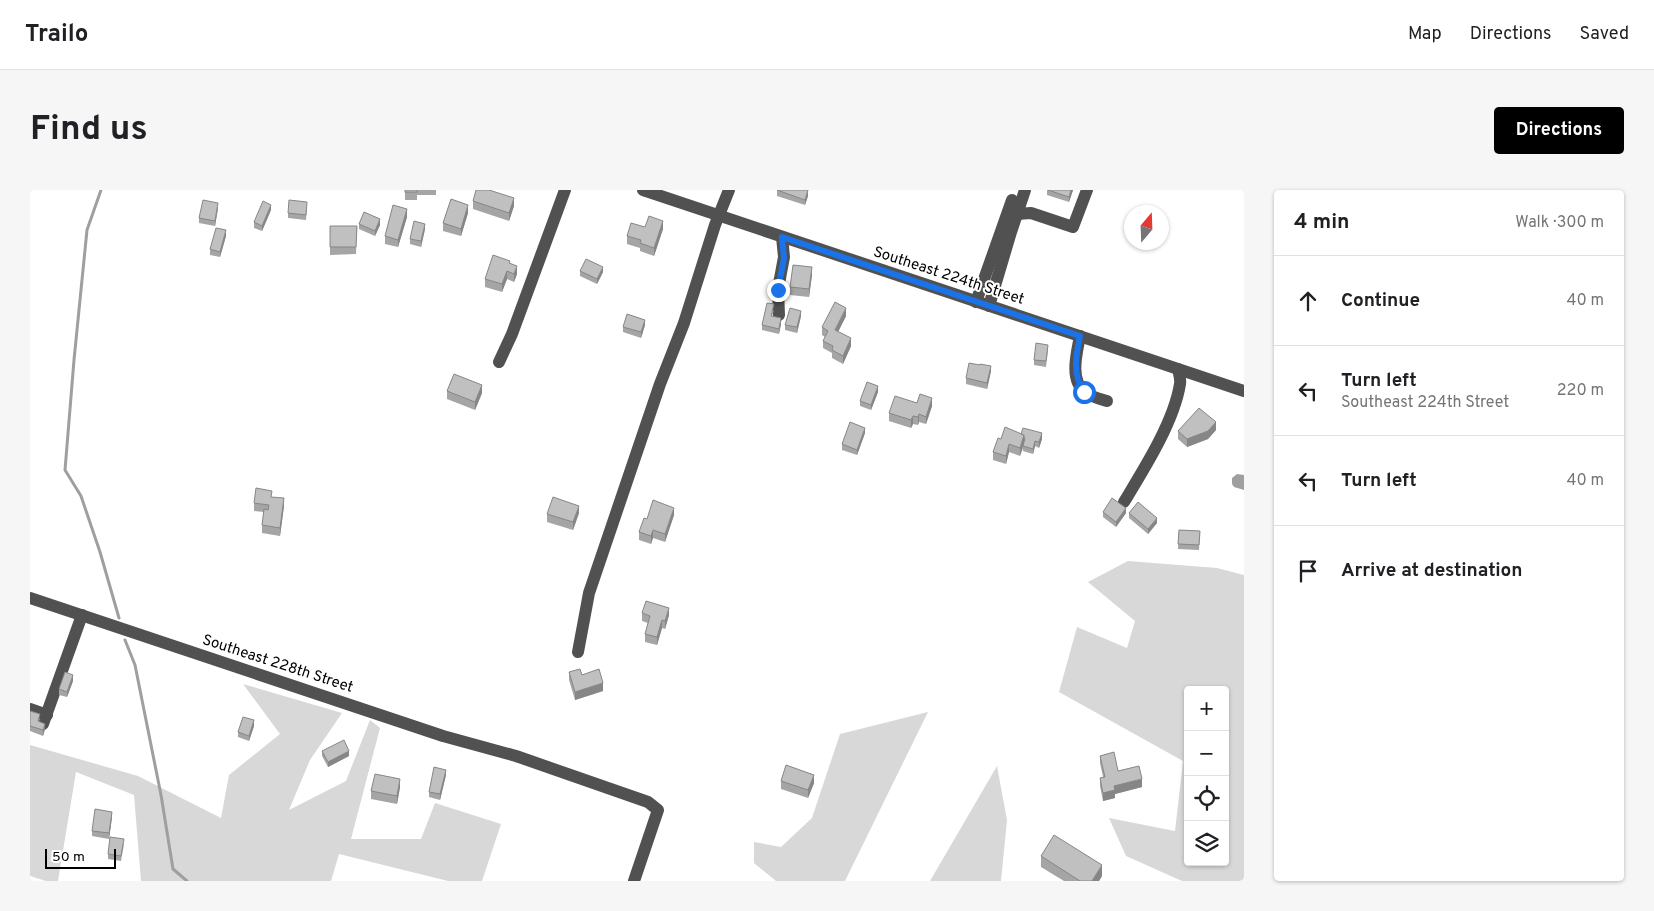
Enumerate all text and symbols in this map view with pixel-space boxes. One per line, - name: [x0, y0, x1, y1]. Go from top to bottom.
- text: Trailo: [25, 20, 88, 50]
- text: Map: [1408, 23, 1442, 46]
- text: Directions: [1470, 23, 1552, 46]
- text: Saved: [1580, 23, 1629, 46]
- button: Directions: [1494, 107, 1624, 154]
- text: Find us: [30, 108, 148, 152]
- north arrow: [1124, 205, 1169, 250]
- text: 4 min: [1294, 209, 1350, 236]
- text: Walk · 300 m: [1515, 213, 1604, 233]
- street label: Southeast 224th Street: [871, 243, 1026, 310]
- route end: [767, 279, 790, 302]
- icon: ahead: [1294, 287, 1322, 315]
- text: Continue: [1341, 289, 1420, 313]
- text: 40 m: [1566, 291, 1604, 311]
- text: Turn left: [1341, 369, 1417, 393]
- icon: left: [1294, 377, 1322, 405]
- route start: [1073, 381, 1096, 404]
- text: 220 m: [1557, 381, 1604, 401]
- text: Southeast 224th Street: [1341, 393, 1509, 413]
- icon: left: [1294, 467, 1322, 495]
- text: Turn left: [1341, 469, 1417, 493]
- text: 40 m: [1566, 471, 1604, 491]
- icon: arrive: [1294, 557, 1322, 585]
- text: Arrive at destination: [1341, 559, 1522, 583]
- street label: Southeast 228th Street: [200, 631, 355, 698]
- map controls: [1184, 686, 1229, 866]
- button: +: [1184, 686, 1229, 731]
- button: −: [1184, 731, 1229, 776]
- button: locate: [1184, 776, 1229, 821]
- button: layers: [1184, 821, 1229, 866]
- scale bar: [45, 846, 116, 869]
- text: 50 m: [52, 849, 85, 866]

